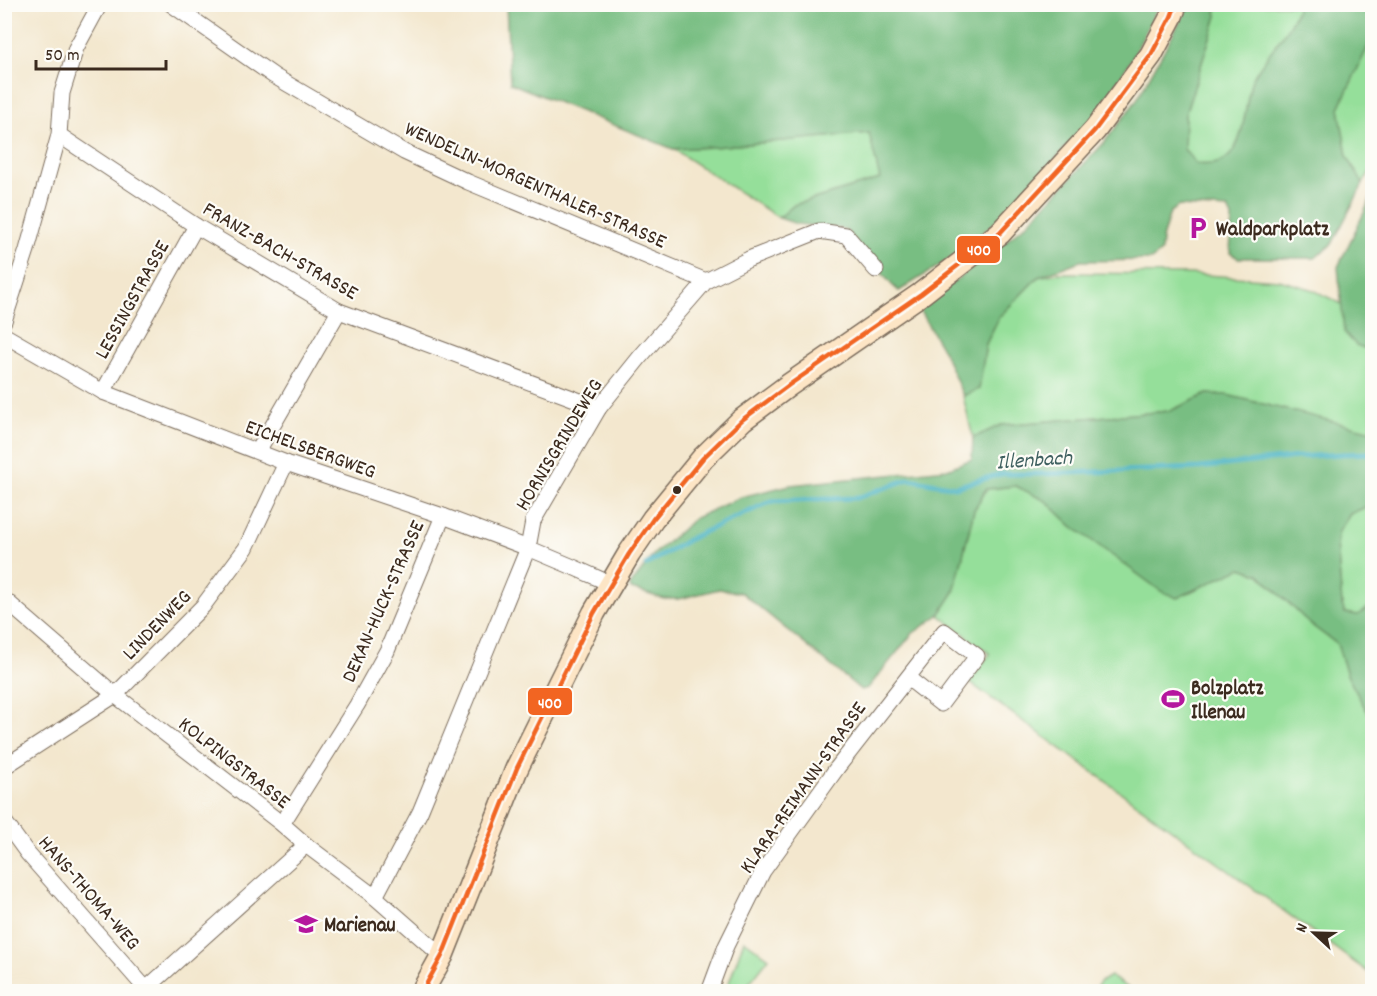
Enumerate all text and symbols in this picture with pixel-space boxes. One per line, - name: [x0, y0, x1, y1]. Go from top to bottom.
- scale bar: [36, 33, 166, 71]
- text: 50 m: [45, 44, 80, 69]
- street label: WENDELIN-MORGENTHALER-STRASSE: [399, 115, 671, 258]
- street label: FRANZ-BACH-STRASSE: [196, 196, 363, 310]
- parking icon: Waldparkplatz: [1185, 215, 1211, 241]
- place label: Waldparkplatz: [1216, 216, 1330, 246]
- street label: LESSINGSTRASSE: [89, 235, 179, 365]
- line badge: 400: [956, 235, 1001, 264]
- text: 400: [967, 240, 991, 263]
- street label: HORNISGRINDEWEG: [509, 374, 612, 517]
- street label: EICHELSBERGWEG: [240, 413, 380, 488]
- water label: Illenbach: [995, 443, 1074, 480]
- unlabelled marker: [671, 484, 683, 496]
- street label: DEKAN-HUCK-STRASSE: [336, 516, 434, 688]
- street label: LINDENWEG: [117, 584, 200, 668]
- place label: Bolzplatz Illenau: [1191, 675, 1265, 729]
- sports icon: Bolzplatz Illenau: [1160, 686, 1186, 712]
- line badge: 400: [527, 687, 573, 716]
- text: 400: [538, 693, 562, 716]
- street label: KLARA-REIMANN-STRASSE: [734, 696, 876, 881]
- street label: KOLPINGSTRASSE: [171, 711, 296, 818]
- street label: HANS-THOMA-WEG: [29, 830, 146, 958]
- north arrow: [1284, 903, 1344, 963]
- school or university icon: Marienau: [293, 911, 319, 937]
- place label: Marienau: [324, 912, 396, 942]
- text: N: [1290, 920, 1315, 936]

